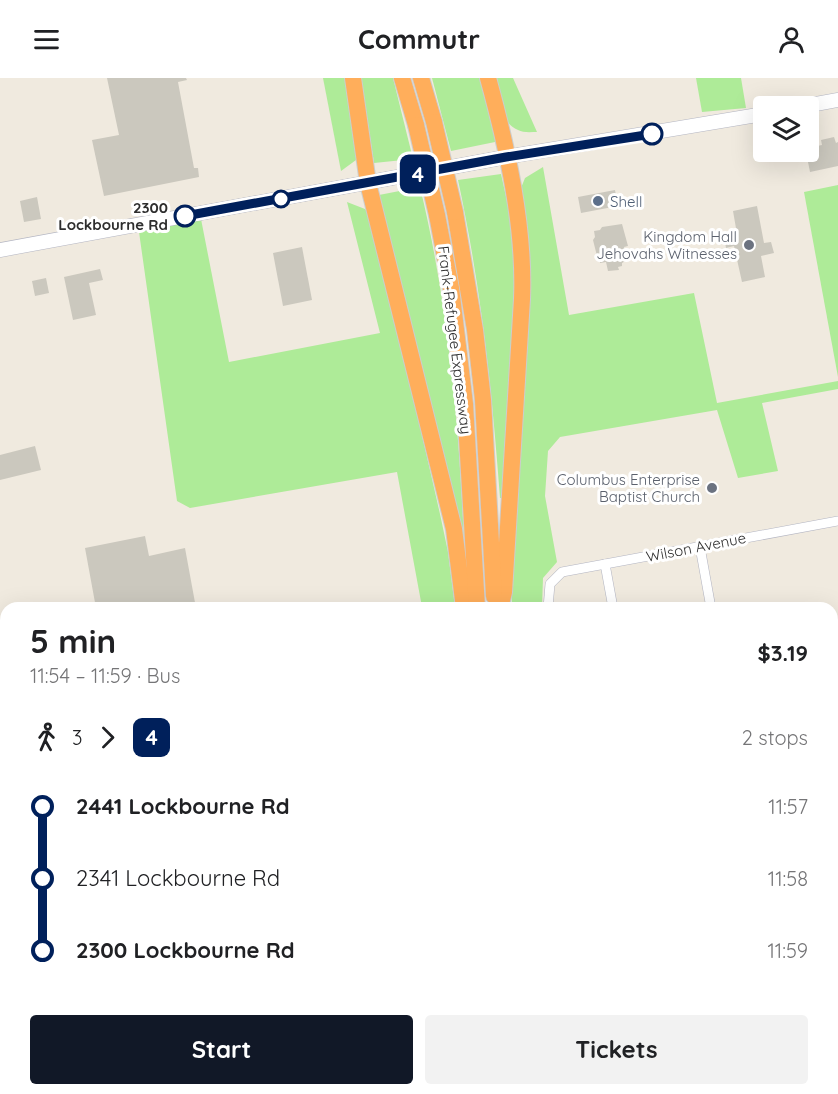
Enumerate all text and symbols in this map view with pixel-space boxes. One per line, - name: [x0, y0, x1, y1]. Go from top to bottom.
- text: Commutr: [358, 22, 480, 56]
- icon: menu: [30, 23, 63, 56]
- icon: person: [775, 23, 808, 56]
- map controls: [753, 96, 819, 162]
- button: layers: [753, 96, 819, 162]
- unlabelled marker: [641, 123, 663, 145]
- line badge: 4: [398, 154, 438, 194]
- text: 4: [412, 161, 424, 187]
- unlabelled marker: [272, 190, 290, 208]
- place label: Shell: [610, 192, 642, 211]
- marker: Shell: [591, 194, 605, 208]
- place label: 2300 Lockbourne Rd: [58, 198, 168, 234]
- marker: 2300 Lockbourne Rd: [174, 205, 196, 227]
- place label: Kingdom Hall Jehovahs Witnesses: [596, 227, 737, 263]
- marker: Kingdom Hall Jehovahs Witnesses: [742, 238, 756, 252]
- street label: Frank-Refugee Expressway: [434, 245, 476, 435]
- place label: Columbus Enterprise Baptist Church: [557, 470, 700, 506]
- marker: Columbus Enterprise Baptist Church: [705, 481, 719, 495]
- street label: Wilson Avenue: [644, 528, 748, 566]
- text: 5 min: [30, 620, 116, 661]
- text: $3.19: [758, 639, 808, 667]
- text: 11:54 – 11:59 · Bus: [30, 663, 180, 688]
- icon: walk: [30, 721, 63, 754]
- icon: forward: [91, 721, 124, 754]
- text: 4: [145, 724, 158, 750]
- text: 3: [72, 725, 82, 750]
- text: 2 stops: [742, 725, 808, 750]
- text: 2441 Lockbourne Rd: [76, 792, 289, 820]
- text: 11:57: [768, 794, 808, 819]
- text: 2341 Lockbourne Rd: [76, 864, 280, 892]
- text: 11:58: [768, 866, 808, 891]
- text: 2300 Lockbourne Rd: [76, 936, 295, 964]
- text: 11:59: [767, 938, 808, 963]
- button: Start: [30, 1015, 413, 1084]
- button: Tickets: [425, 1015, 808, 1084]

